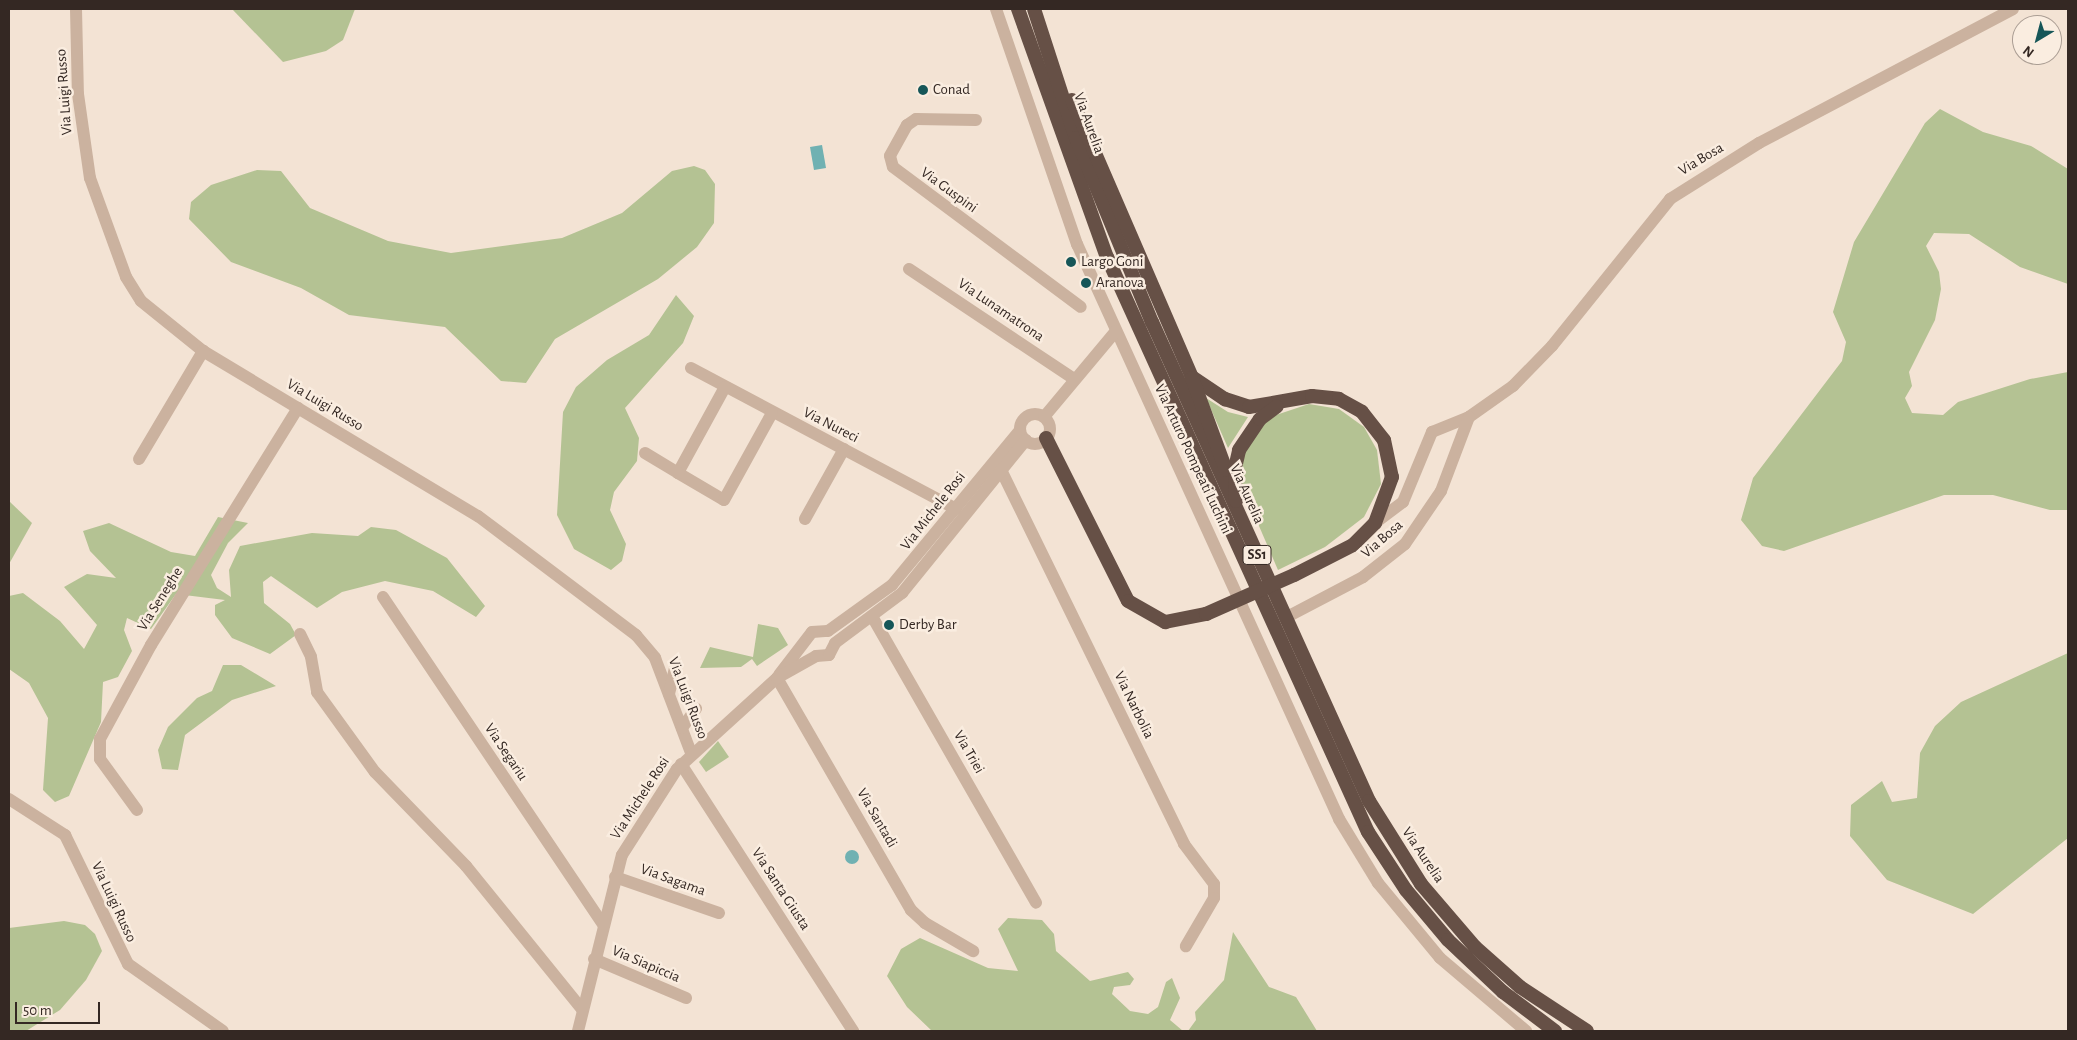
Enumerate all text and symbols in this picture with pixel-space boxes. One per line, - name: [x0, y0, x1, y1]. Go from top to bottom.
- north arrow: [2012, 15, 2062, 65]
- text: N: [2020, 43, 2037, 60]
- street label: Via Luigi Russo: [52, 48, 76, 136]
- place label: Conad: [933, 81, 970, 99]
- marker: Conad: [917, 84, 929, 96]
- street label: Via Aurelia: [1070, 90, 1108, 156]
- street label: Via Bosa: [1675, 139, 1727, 179]
- street label: Via Guspini: [917, 163, 981, 217]
- place label: Largo Goni: [1081, 253, 1143, 271]
- marker: Largo Goni: [1065, 256, 1077, 268]
- place label: Aranova: [1096, 274, 1144, 292]
- street label: Via Lunamatrona: [954, 275, 1048, 345]
- marker: Aranova: [1080, 277, 1092, 289]
- street label: Via Luigi Russo: [283, 375, 367, 435]
- street label: Via Arturo Pompeati Luchini: [1150, 381, 1236, 537]
- street label: Via Nureci: [800, 403, 862, 447]
- street label: Via Aurelia: [1226, 461, 1268, 527]
- street label: Via Michele Rosi: [897, 468, 969, 554]
- street label: Via Bosa: [1358, 516, 1406, 562]
- road number: SS1: [1242, 544, 1272, 566]
- street label: Via Seneghe: [133, 564, 187, 634]
- place label: Derby Bar: [899, 616, 957, 634]
- marker: Derby Bar: [883, 619, 895, 631]
- street label: Via Luigi Russo: [664, 654, 712, 742]
- street label: Via Narbolia: [1110, 669, 1158, 741]
- street label: Via Segariu: [480, 720, 532, 784]
- street label: Via Triei: [949, 727, 989, 777]
- street label: Via Michele Rosi: [607, 753, 673, 843]
- street label: Via Santadi: [853, 785, 901, 851]
- street label: Via Aurelia: [1398, 824, 1448, 886]
- street label: Via Santa Giusta: [748, 844, 814, 934]
- street label: Via Luigi Russo: [88, 859, 140, 945]
- street label: Via Sagama: [638, 860, 708, 900]
- street label: Via Siapiccia: [609, 942, 683, 986]
- scale bar: [18, 992, 102, 1024]
- text: 50 m: [23, 1003, 52, 1018]

